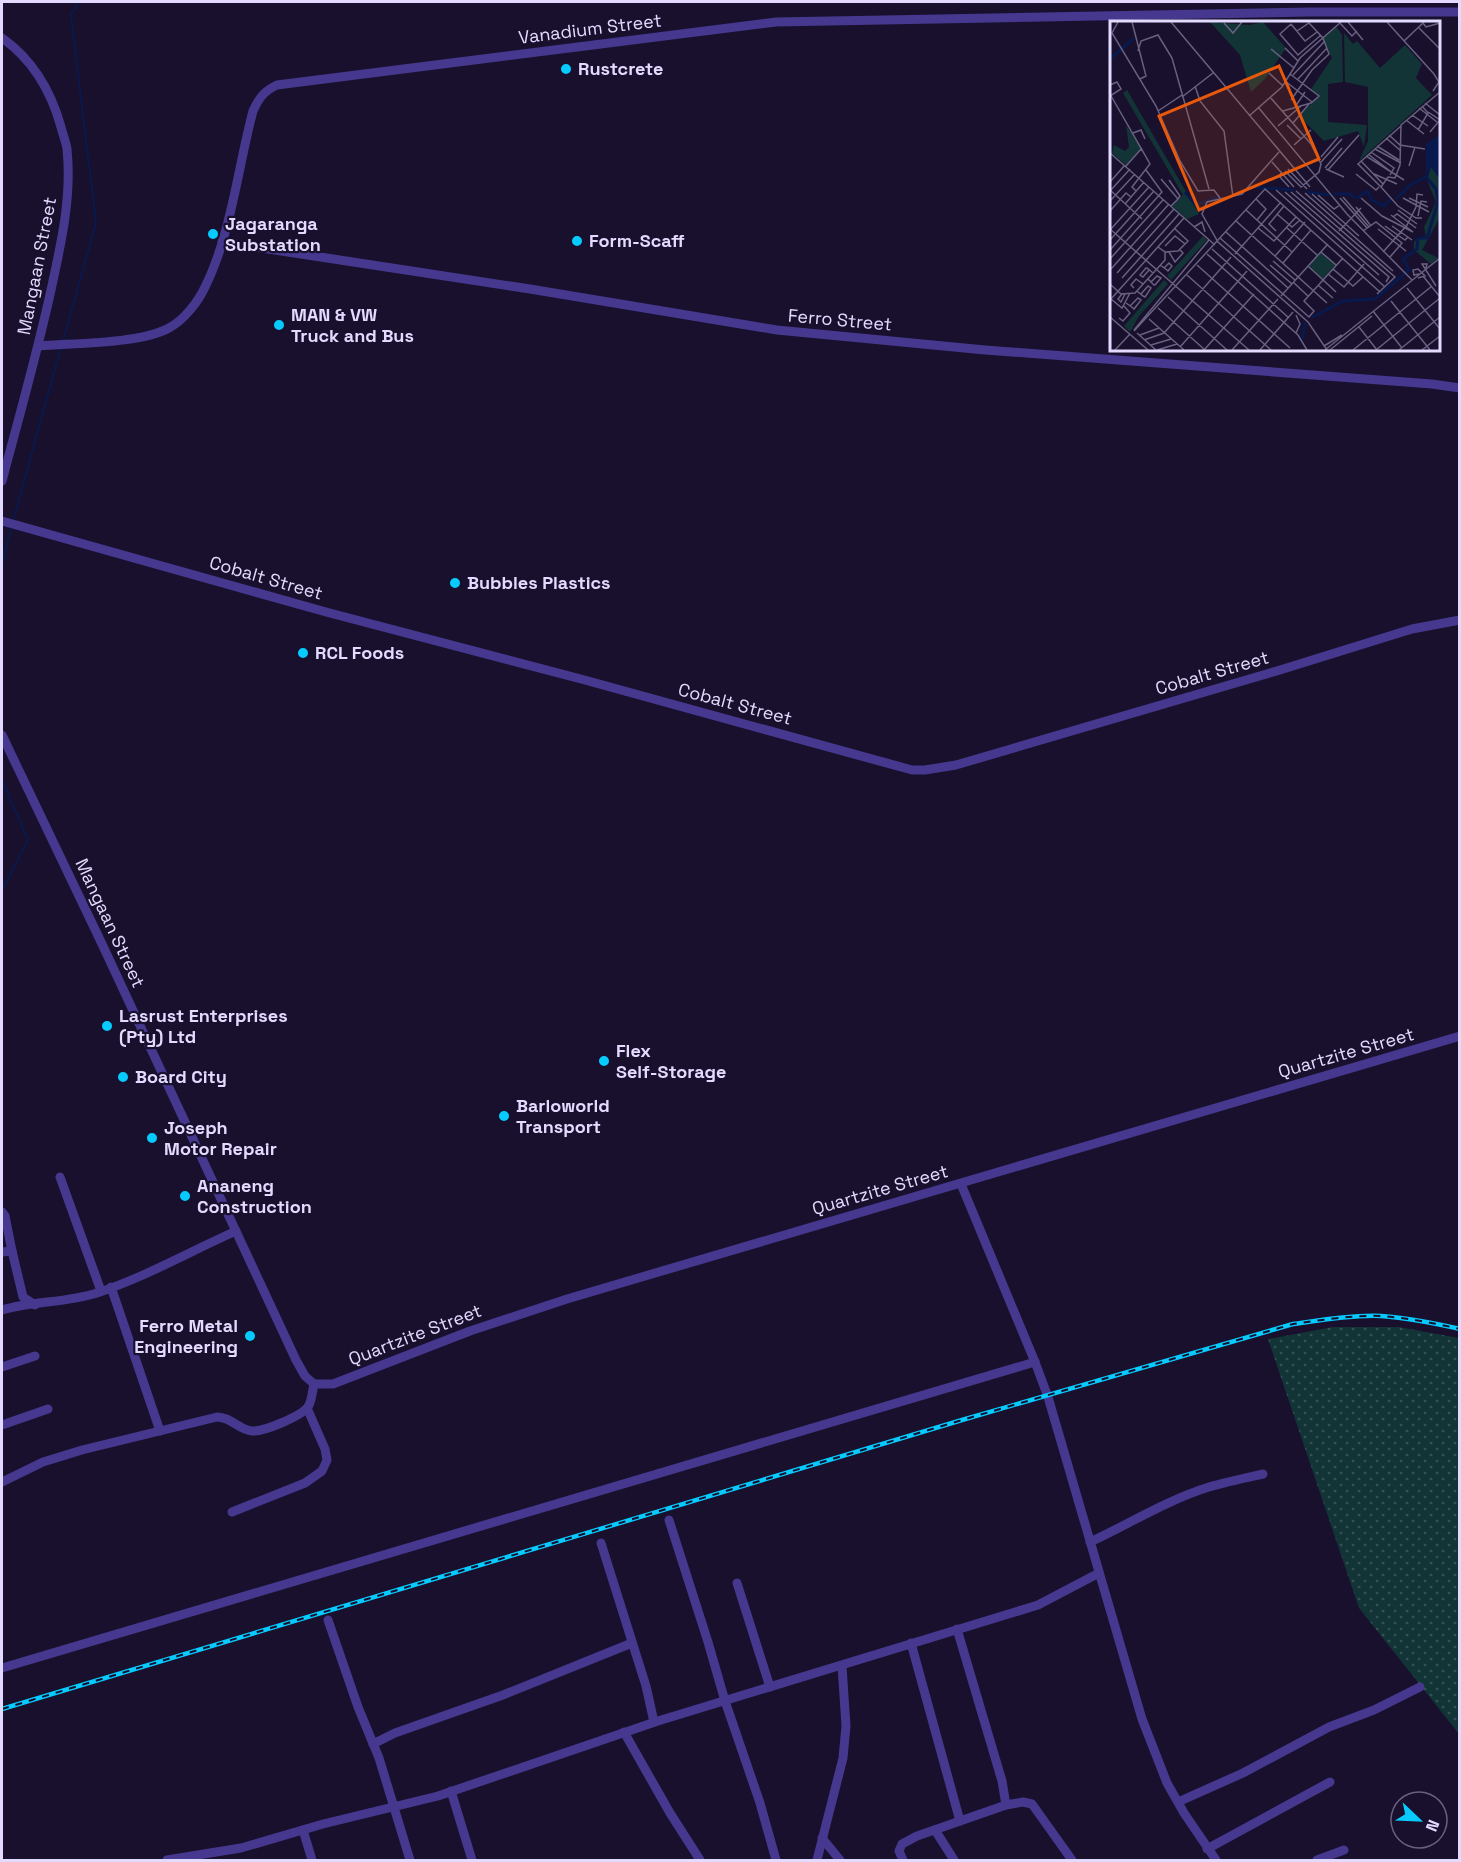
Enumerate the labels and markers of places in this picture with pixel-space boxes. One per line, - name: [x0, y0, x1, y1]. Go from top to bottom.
- place label: Rustcrete: [578, 57, 663, 80]
- marker: Rustcrete: [559, 62, 573, 76]
- place label: Jagaranga Substation: [225, 212, 321, 256]
- marker: Jagaranga Substation: [206, 227, 220, 241]
- place label: Form-Scaff: [589, 229, 685, 252]
- marker: Form-Scaff: [570, 234, 584, 248]
- place label: MAN & VW Truck and Bus: [291, 303, 414, 347]
- marker: MAN & VW Truck and Bus: [272, 318, 286, 332]
- place label: Bubbles Plastics: [467, 571, 610, 594]
- marker: Bubbles Plastics: [448, 576, 462, 590]
- place label: RCL Foods: [315, 641, 404, 664]
- marker: RCL Foods: [296, 646, 310, 660]
- place label: Lasrust Enterprises (Pty) Ltd: [119, 1004, 288, 1048]
- marker: Lasrust Enterprises (Pty) Ltd: [100, 1019, 114, 1033]
- place label: Flex Self-Storage: [616, 1039, 726, 1083]
- marker: Flex Self-Storage: [597, 1054, 611, 1068]
- place label: Board City: [135, 1065, 227, 1088]
- marker: Board City: [116, 1070, 130, 1084]
- place label: Barloworld Transport: [516, 1094, 610, 1138]
- marker: Barloworld Transport: [497, 1109, 511, 1123]
- place label: Joseph Motor Repair: [164, 1116, 277, 1160]
- marker: Joseph Motor Repair: [145, 1131, 159, 1145]
- place label: Ananeng Construction: [197, 1174, 312, 1218]
- marker: Ananeng Construction: [178, 1189, 192, 1203]
- place label: Ferro Metal Engineering: [134, 1314, 238, 1358]
- marker: Ferro Metal Engineering: [243, 1329, 257, 1343]

